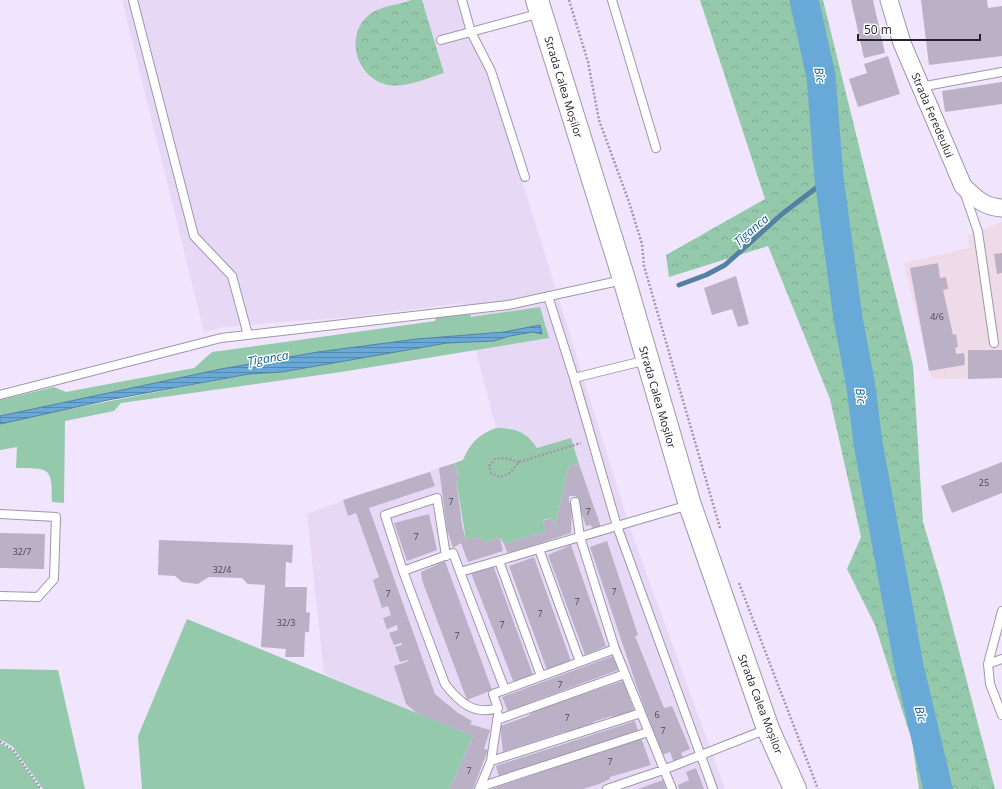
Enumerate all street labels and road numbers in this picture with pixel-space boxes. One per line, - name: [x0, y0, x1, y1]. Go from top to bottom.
- street label: Strada Calea Moșilor: [541, 34, 587, 140]
- street label: Strada Feredeului: [908, 70, 958, 160]
- street label: Strada Calea Moșilor: [636, 344, 680, 450]
- street label: Strada Calea Moșilor: [735, 652, 787, 756]

